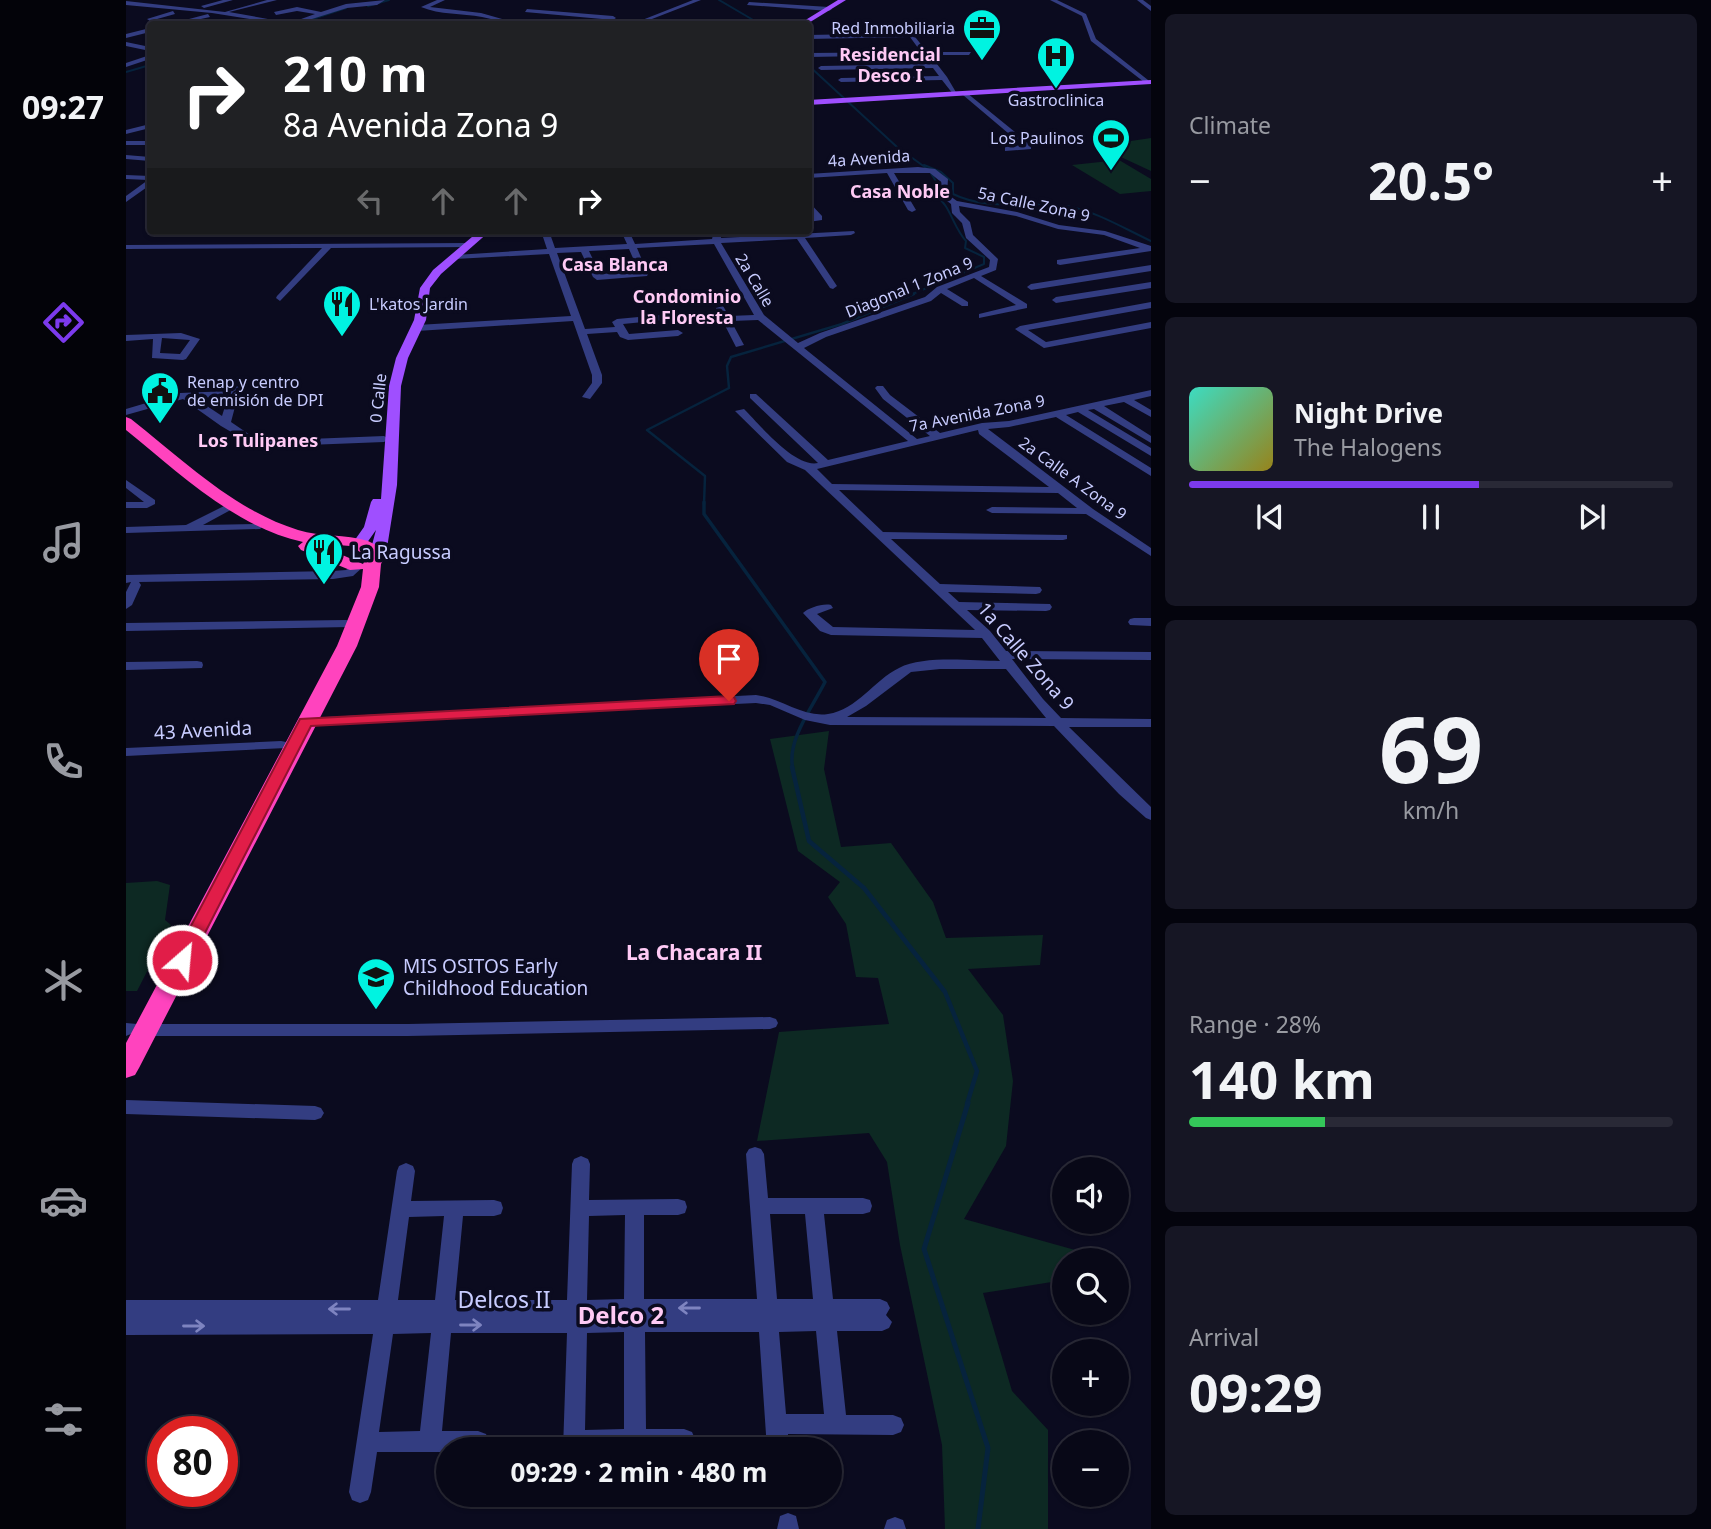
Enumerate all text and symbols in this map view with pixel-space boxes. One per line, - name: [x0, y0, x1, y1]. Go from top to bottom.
- office icon: Red Inmobiliaria: [961, 7, 1003, 62]
- place label: Red Inmobiliaria: [831, 17, 955, 39]
- hospital icon: Gastroclinica: [1035, 35, 1077, 90]
- text: 210 m: [283, 40, 428, 106]
- district label: Residencial Desco I: [839, 42, 941, 87]
- icon: right: [168, 49, 259, 140]
- text: 09:27: [22, 85, 104, 128]
- place label: Gastroclinica: [1008, 89, 1104, 111]
- text: 8a Avenida Zona 9: [283, 103, 558, 146]
- text: Climate: [1189, 109, 1271, 141]
- sports icon: Los Paulinos: [1090, 117, 1132, 172]
- place label: Los Paulinos: [990, 127, 1084, 149]
- street label: 4a Avenida: [827, 144, 911, 172]
- text: 20.5°: [1368, 144, 1494, 215]
- text: −: [1189, 154, 1211, 206]
- text: +: [1651, 154, 1673, 206]
- district label: Casa Noble: [850, 179, 950, 203]
- street label: 5a Calle Zona 9: [976, 181, 1092, 227]
- icon: left: [351, 182, 389, 220]
- icon: ahead: [424, 182, 462, 220]
- icon: ahead: [497, 182, 535, 220]
- icon: right: [570, 182, 608, 220]
- street label: 2a Calle: [730, 249, 780, 311]
- street label: Diagonal 1 Zona 9: [842, 251, 976, 323]
- district label: Casa Blanca: [562, 252, 668, 276]
- restaurant icon: L'katos Jardin: [321, 283, 363, 338]
- district label: Condominio la Floresta: [633, 284, 741, 329]
- place label: L'katos Jardin: [369, 293, 468, 315]
- icon: directions: [39, 298, 88, 347]
- public building icon: Renap y centro de emisión de DPI: [139, 370, 181, 425]
- place label: Renap y centro de emisión de DPI: [187, 371, 323, 411]
- street label: 0 Calle: [364, 372, 392, 424]
- street label: 7a Avenida Zona 9: [907, 389, 1047, 437]
- text: Night Drive: [1294, 395, 1443, 431]
- district label: Los Tulipanes: [198, 428, 318, 452]
- street label: 2a Calle A Zona 9: [1015, 431, 1131, 525]
- text: The Halogens: [1294, 431, 1442, 463]
- icon: previous: [1251, 498, 1289, 536]
- icon: pause: [1412, 498, 1450, 536]
- icon: next: [1573, 498, 1611, 536]
- icon: music: [39, 518, 88, 567]
- restaurant icon: La Ragussa: [303, 531, 345, 586]
- place label: La Ragussa: [351, 539, 451, 565]
- street label: 1a Calle Zona 9: [972, 596, 1080, 716]
- pin: [699, 629, 759, 701]
- icon: arrive: [710, 640, 748, 678]
- text: 69: [1379, 686, 1483, 810]
- street label: 43 Avenida: [153, 714, 253, 746]
- icon: phone: [39, 737, 88, 786]
- text: km/h: [1403, 794, 1459, 826]
- position arrow: [145, 923, 219, 997]
- district label: La Chacara II: [626, 938, 762, 966]
- place label: MIS OSITOS Early Childhood Education: [403, 953, 588, 1001]
- icon: climate: [39, 956, 88, 1005]
- school or university icon: MIS OSITOS Early Childhood Education: [355, 956, 397, 1011]
- text: Range · 28%: [1189, 1008, 1321, 1040]
- text: 140 km: [1189, 1043, 1375, 1114]
- map controls: [1052, 1157, 1129, 1507]
- button: sound: [1052, 1157, 1129, 1234]
- icon: car: [39, 1176, 88, 1225]
- button: search: [1052, 1248, 1129, 1325]
- street label: Delcos II: [457, 1283, 551, 1315]
- district label: Delco 2: [578, 1298, 664, 1331]
- one-way arrow: [678, 1301, 701, 1315]
- one-way arrow: [328, 1302, 351, 1316]
- one-way arrow: [459, 1318, 482, 1331]
- one-way arrow: [182, 1319, 205, 1333]
- text: Arrival: [1189, 1321, 1259, 1353]
- button: +: [1052, 1339, 1129, 1416]
- text: 09:29: [1189, 1356, 1323, 1427]
- icon: filters: [39, 1395, 88, 1444]
- speed limit sign: 80: [147, 1416, 238, 1507]
- button: −: [1052, 1430, 1129, 1507]
- text: 09:29 · 2 min · 480 m: [511, 1454, 767, 1490]

